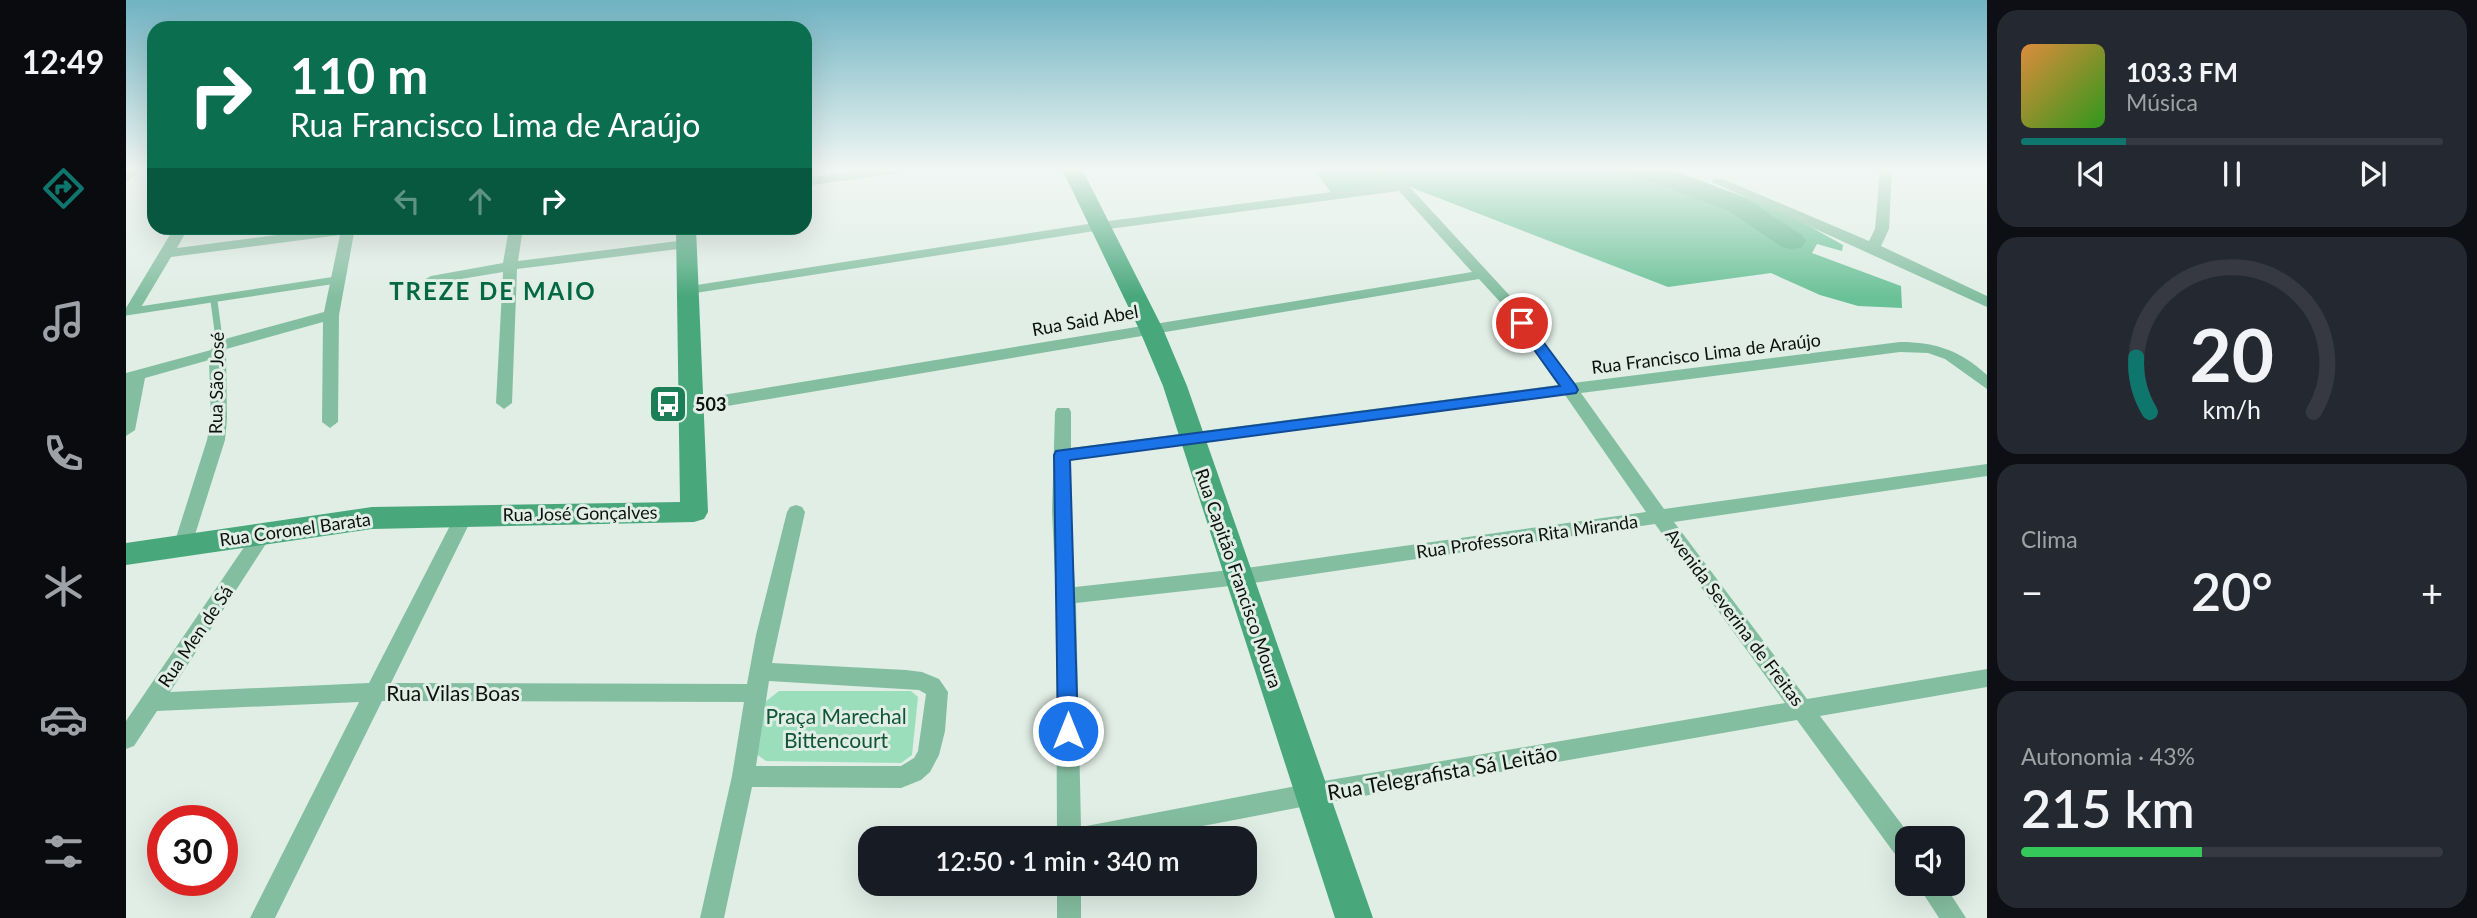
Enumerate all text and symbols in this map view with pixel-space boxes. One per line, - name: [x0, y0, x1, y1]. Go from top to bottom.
- text: 12:49: [22, 42, 104, 81]
- text: 110 m: [290, 46, 428, 104]
- icon: right: [175, 49, 266, 140]
- text: 103.3 FM: [2126, 56, 2238, 88]
- text: Música: [2126, 88, 2198, 116]
- text: Rua Francisco Lima de Araújo: [290, 105, 700, 144]
- icon: previous: [2072, 155, 2110, 193]
- icon: pause: [2213, 155, 2251, 193]
- icon: next: [2354, 155, 2392, 193]
- icon: directions: [39, 164, 88, 213]
- icon: left: [388, 182, 426, 220]
- icon: ahead: [461, 182, 499, 220]
- icon: right: [534, 182, 572, 220]
- district label: TREZE DE MAIO: [389, 276, 597, 305]
- pin: [1492, 293, 1552, 353]
- icon: music: [39, 297, 88, 346]
- street label: Rua Said Abel: [1030, 300, 1140, 340]
- icon: arrive: [1503, 304, 1541, 342]
- text: 20: [2190, 310, 2274, 398]
- street label: Rua Francisco Lima de Araújo: [1590, 328, 1822, 378]
- street label: Rua São José: [204, 332, 228, 434]
- bus stop icon: 503: [647, 383, 689, 425]
- place label: 503: [695, 393, 726, 415]
- text: km/h: [2203, 393, 2261, 423]
- icon: phone: [39, 429, 88, 478]
- street label: Rua Capitão Francisco Moura: [1191, 465, 1287, 691]
- street label: Rua José Gonçalves: [502, 501, 658, 525]
- street label: Rua Coronel Barata: [218, 508, 372, 550]
- street label: Rua Professora Rita Miranda: [1415, 510, 1639, 562]
- street label: Avenida Severina de Freitas: [1661, 524, 1809, 710]
- text: Clima: [2021, 525, 2078, 553]
- text: 20°: [2191, 560, 2273, 622]
- icon: climate: [39, 562, 88, 611]
- text: −: [2021, 569, 2043, 615]
- text: +: [2421, 569, 2443, 615]
- street label: Rua Men de Sá: [153, 581, 237, 691]
- street label: Rua Vilas Boas: [386, 680, 520, 705]
- position arrow: [1031, 694, 1105, 768]
- icon: car: [39, 695, 88, 744]
- park label: Praça Marechal Bittencourt: [765, 703, 907, 752]
- street label: Rua Telegrafista Sá Leitão: [1325, 739, 1559, 805]
- text: Autonomia · 43%: [2021, 742, 2195, 770]
- text: 215 km: [2021, 777, 2195, 839]
- speed limit sign: 30: [147, 805, 238, 896]
- map controls: [1895, 826, 1965, 896]
- button: sound: [1895, 826, 1965, 896]
- icon: filters: [39, 827, 88, 876]
- text: 12:50 · 1 min · 340 m: [935, 845, 1180, 877]

